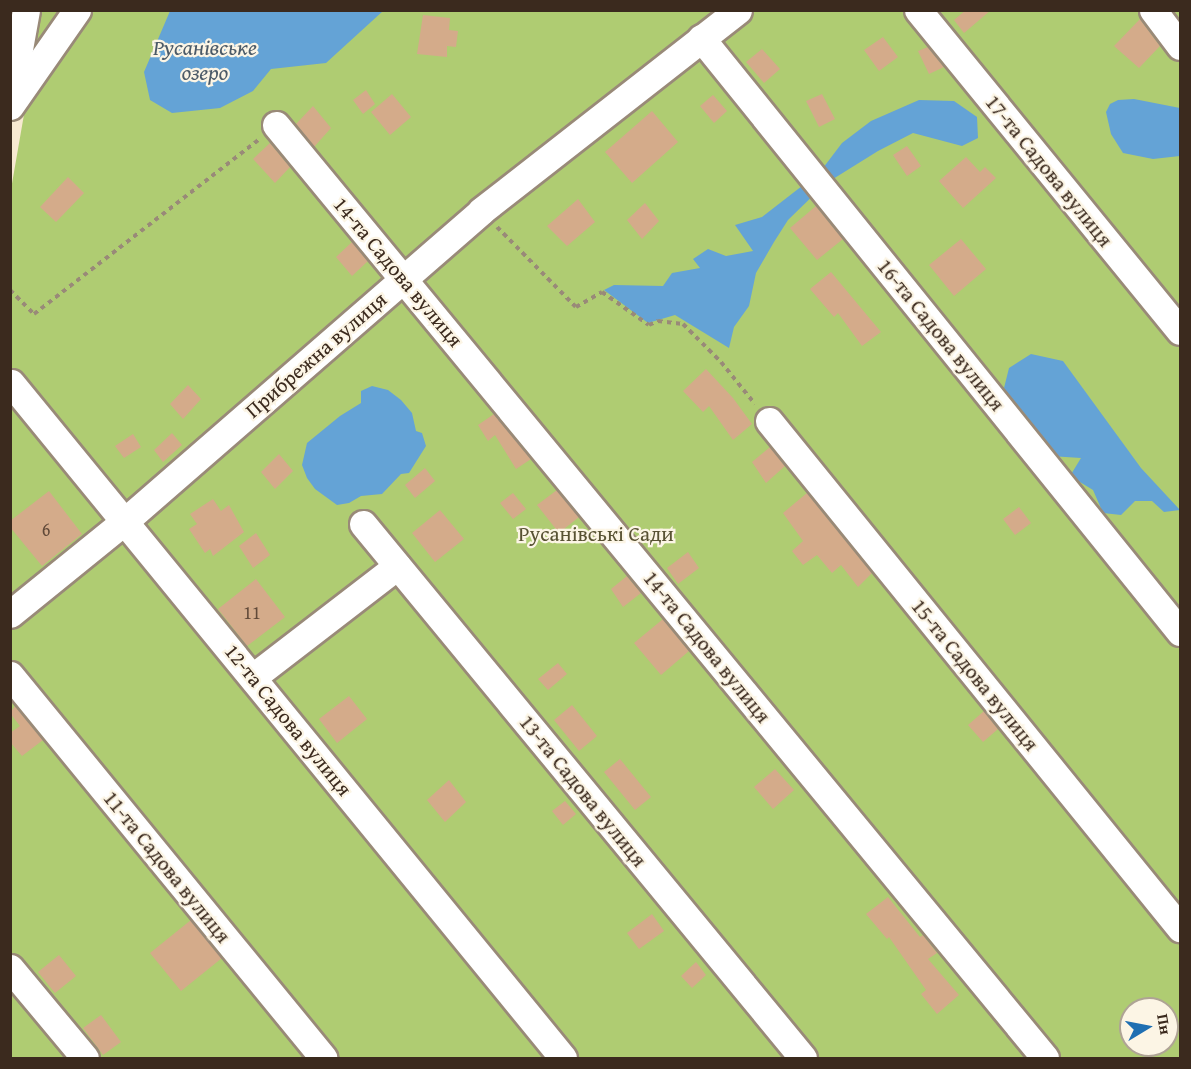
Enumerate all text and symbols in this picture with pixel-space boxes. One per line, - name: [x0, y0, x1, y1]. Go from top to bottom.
- water label: Русанівське озеро: [153, 34, 257, 86]
- street label: 17-та Садова вулиця: [980, 90, 1118, 252]
- street label: 14-та Садова вулиця: [328, 192, 468, 352]
- street label: 16-та Садова вулиця: [872, 254, 1010, 416]
- street label: Прибрежна вулиця: [240, 287, 392, 423]
- house number: 6: [42, 519, 50, 541]
- park label: Русанівські Сади: [518, 521, 674, 547]
- street label: 14-та Садова вулиця: [638, 566, 776, 728]
- street label: 15-та Садова вулиця: [906, 594, 1044, 756]
- house number: 11: [243, 602, 261, 624]
- street label: 12-та Садова вулиця: [219, 639, 357, 801]
- street label: 13-та Садова вулиця: [514, 710, 652, 872]
- street label: 11-та Садова вулиця: [98, 786, 236, 948]
- north arrow: [1119, 997, 1179, 1057]
- text: Пн: [1151, 1012, 1178, 1036]

